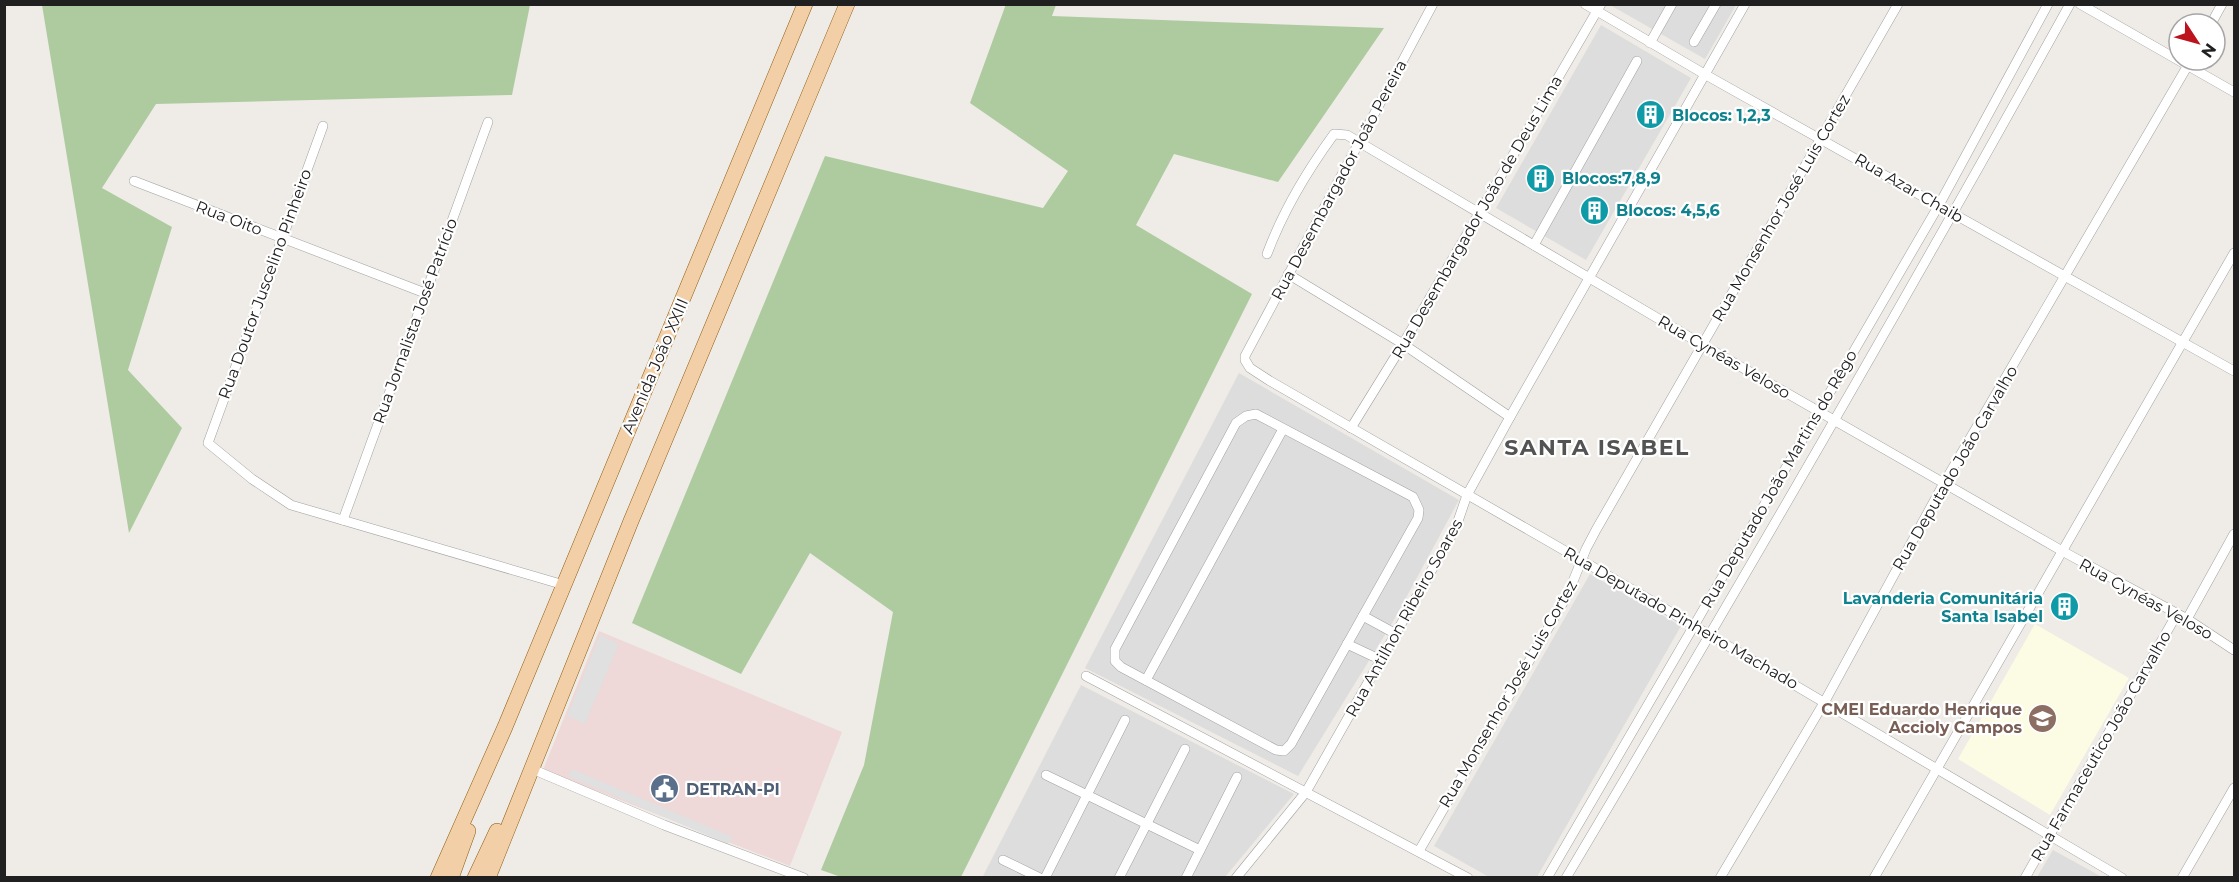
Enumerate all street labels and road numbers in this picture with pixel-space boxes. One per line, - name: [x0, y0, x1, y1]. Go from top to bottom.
- street label: Rua Desembargador João Pereira: [1267, 57, 1411, 303]
- street label: Rua Desembargador João de Deus Lima: [1388, 72, 1566, 362]
- street label: Rua Monsenhor José Luis Cortez: [1708, 91, 1854, 325]
- street label: Rua Azar Chaib: [1851, 149, 1967, 227]
- street label: Rua Doutor Juscelino Pinheiro: [214, 166, 316, 402]
- street label: Rua Oito: [193, 197, 265, 239]
- street label: Rua Jornalista José Patrício: [369, 216, 461, 426]
- street label: Avenida João XXIII: [618, 295, 692, 437]
- street label: Rua Cynéas Veloso: [1654, 311, 1794, 403]
- street label: Rua Deputado João Martins do Rêgo: [1697, 346, 1861, 612]
- street label: Rua Deputado João Carvalho: [1889, 362, 2021, 574]
- street label: Rua Antilhon Ribeiro Soares: [1342, 516, 1467, 720]
- street label: Rua Deputado Pinheiro Machado: [1560, 543, 1802, 693]
- street label: Rua Cynéas Veloso: [2076, 554, 2216, 644]
- street label: Rua Monsenhor José Luis Cortez: [1435, 577, 1581, 811]
- street label: Rua Farmaceutico João Carvalho: [2027, 627, 2175, 865]

